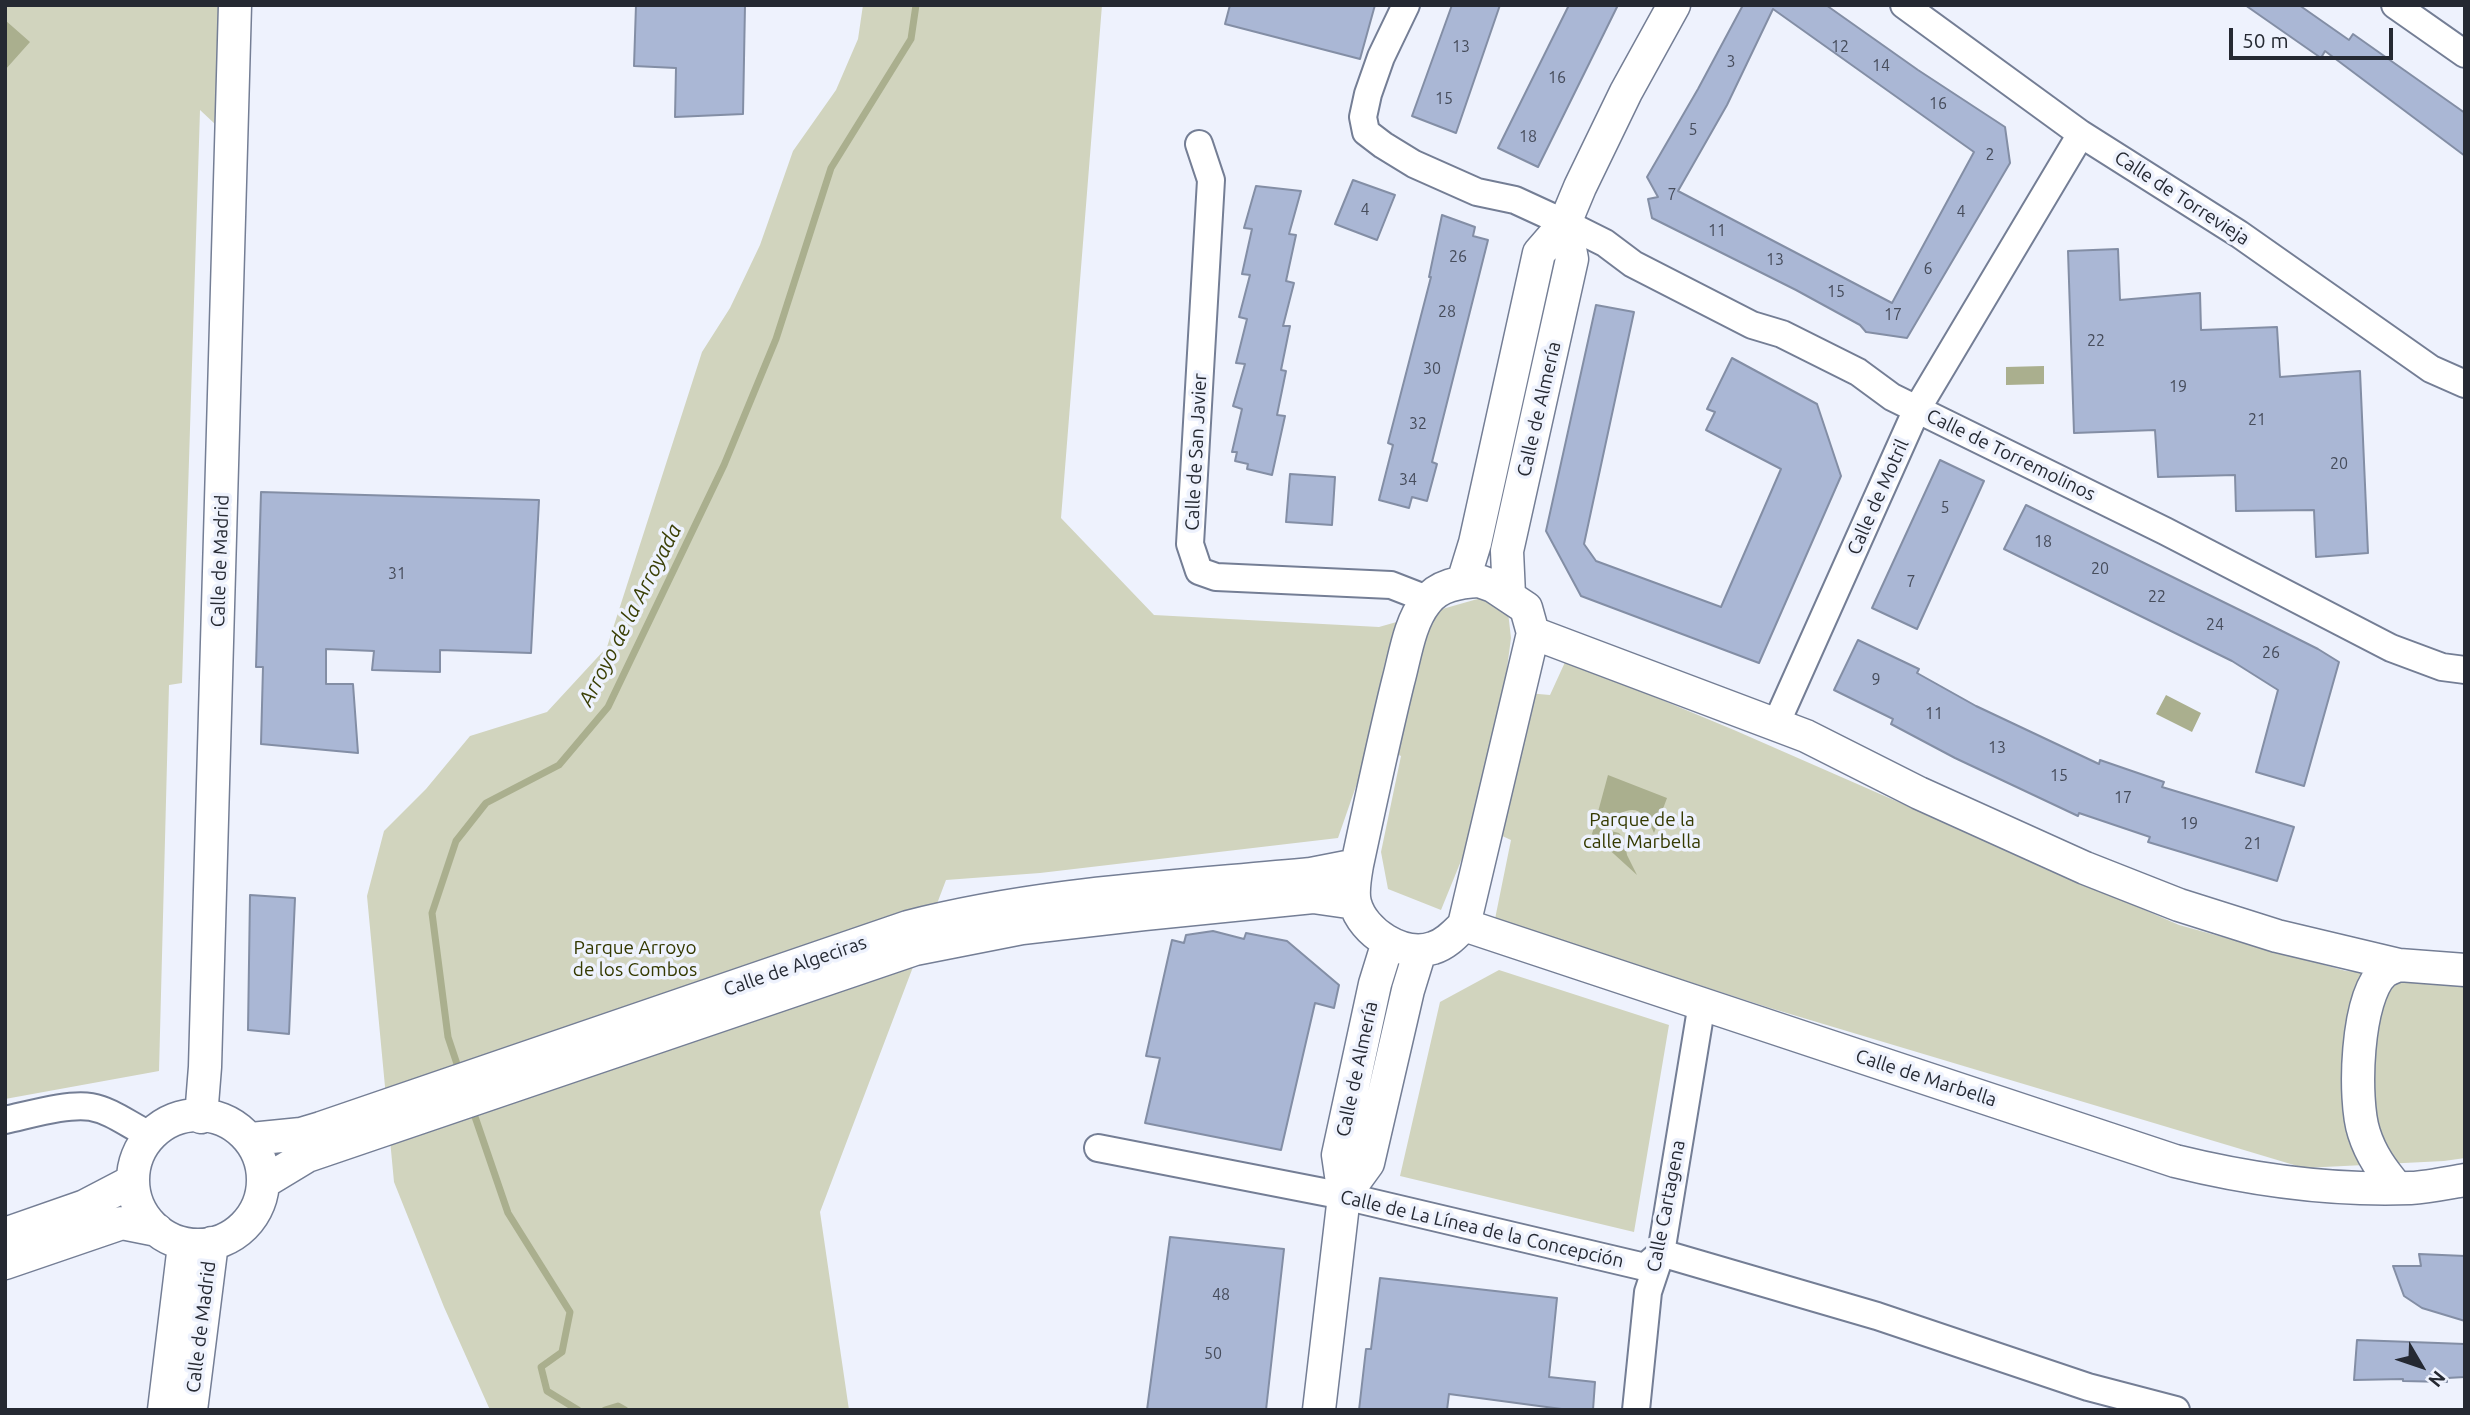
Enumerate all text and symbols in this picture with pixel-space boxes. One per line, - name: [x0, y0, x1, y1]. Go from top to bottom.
- scale bar: [2232, 14, 2396, 58]
- text: 50 m: [2242, 28, 2289, 52]
- house number: 13: [1452, 37, 1470, 57]
- house number: 12: [1831, 37, 1849, 57]
- house number: 3: [1726, 52, 1736, 72]
- house number: 14: [1872, 56, 1890, 76]
- house number: 16: [1548, 68, 1566, 88]
- house number: 15: [1435, 89, 1453, 109]
- house number: 16: [1929, 94, 1947, 114]
- house number: 5: [1688, 120, 1698, 140]
- house number: 18: [1519, 127, 1537, 147]
- house number: 2: [1985, 145, 1995, 165]
- street label: Calle de Torrevieja: [2110, 146, 2254, 250]
- house number: 7: [1667, 185, 1677, 205]
- house number: 4: [1360, 200, 1370, 220]
- house number: 4: [1956, 202, 1966, 222]
- house number: 11: [1708, 221, 1726, 241]
- house number: 26: [1449, 247, 1467, 267]
- house number: 13: [1766, 250, 1784, 270]
- house number: 6: [1923, 259, 1933, 279]
- house number: 15: [1827, 282, 1845, 302]
- house number: 28: [1438, 302, 1456, 322]
- house number: 17: [1884, 305, 1902, 325]
- house number: 22: [2087, 331, 2105, 351]
- street label: Calle de Almería: [1512, 339, 1566, 479]
- house number: 30: [1423, 359, 1441, 379]
- street label: Calle de San Javier: [1180, 373, 1212, 531]
- house number: 19: [2169, 377, 2187, 397]
- street label: Calle de Torremolinos: [1923, 404, 2099, 506]
- house number: 21: [2248, 410, 2266, 430]
- house number: 32: [1409, 414, 1427, 434]
- street label: Calle de Motril: [1842, 436, 1914, 558]
- house number: 20: [2330, 454, 2348, 474]
- house number: 34: [1399, 470, 1417, 490]
- street label: Calle de Madrid: [206, 494, 234, 628]
- house number: 5: [1940, 498, 1950, 518]
- water label: Arroyo de la Arroyada: [573, 520, 687, 710]
- house number: 18: [2034, 532, 2052, 552]
- house number: 20: [2091, 559, 2109, 579]
- house number: 31: [388, 564, 406, 584]
- house number: 7: [1906, 572, 1916, 592]
- house number: 22: [2148, 587, 2166, 607]
- house number: 24: [2206, 615, 2224, 635]
- house number: 26: [2262, 643, 2280, 663]
- house number: 9: [1871, 670, 1881, 690]
- house number: 11: [1925, 704, 1943, 724]
- house number: 13: [1988, 738, 2006, 758]
- house number: 15: [2050, 766, 2068, 786]
- house number: 17: [2114, 788, 2132, 808]
- park label: Parque de la calle Marbella: [1583, 809, 1701, 853]
- house number: 19: [2180, 814, 2198, 834]
- house number: 21: [2244, 834, 2262, 854]
- street label: Calle de Algeciras: [721, 931, 869, 1001]
- park label: Parque Arroyo de los Combos: [573, 937, 697, 981]
- street label: Calle de Almería: [1332, 999, 1382, 1139]
- street label: Calle de Marbella: [1853, 1044, 1999, 1112]
- street label: Calle Cartagena: [1642, 1138, 1690, 1274]
- street label: Calle de La Línea de la Concepción: [1338, 1185, 1626, 1273]
- street label: Calle de Madrid: [182, 1260, 220, 1394]
- house number: 48: [1212, 1285, 1230, 1305]
- north arrow: [2386, 1331, 2456, 1401]
- house number: 50: [1204, 1344, 1222, 1364]
- text: N: [2424, 1367, 2450, 1392]

